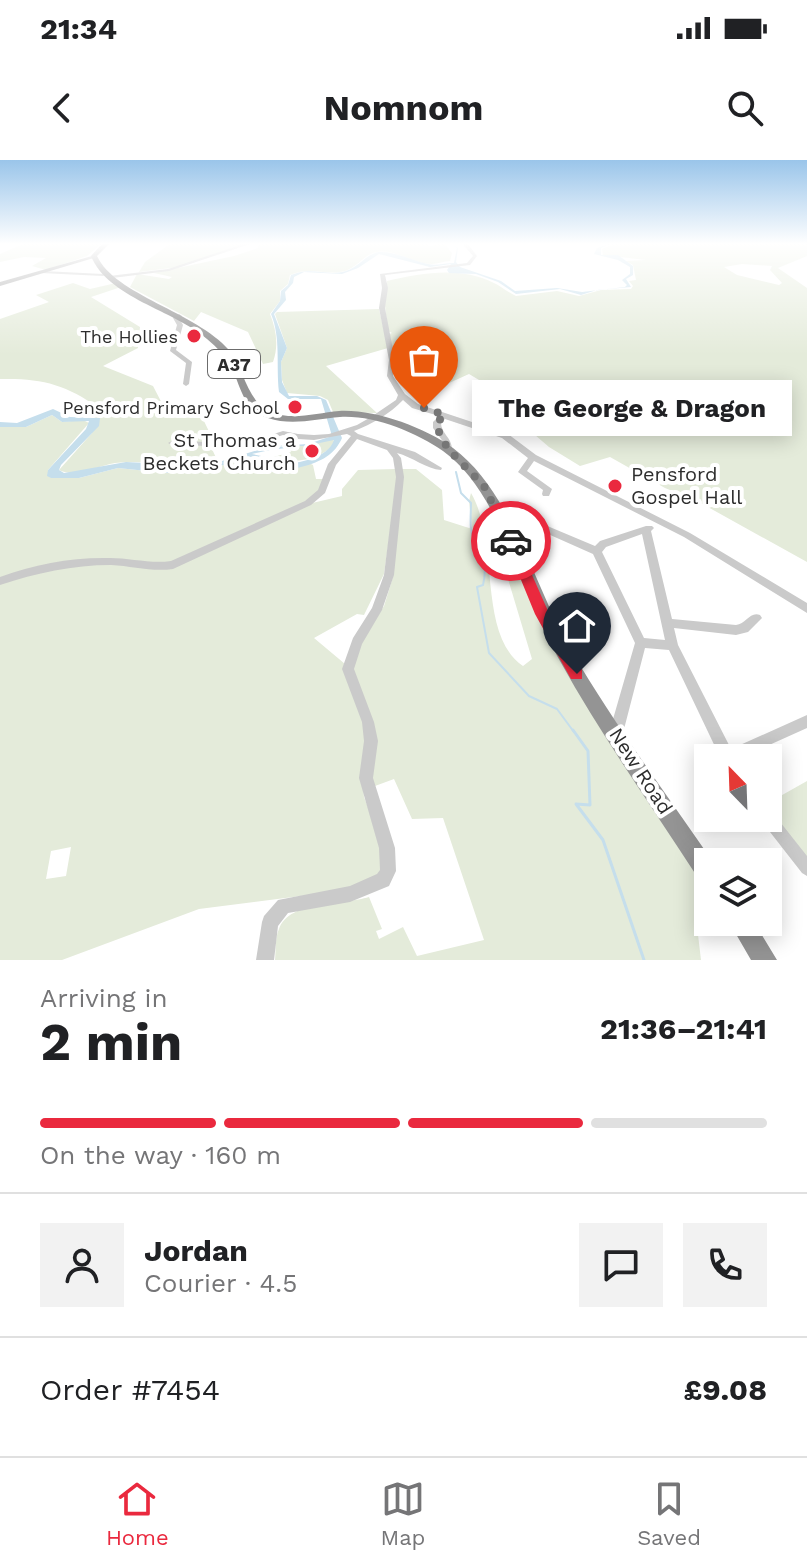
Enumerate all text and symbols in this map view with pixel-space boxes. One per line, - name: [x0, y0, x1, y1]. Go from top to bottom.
- text: 21:34: [40, 11, 117, 46]
- icon: back: [40, 86, 84, 130]
- icon: search: [723, 86, 767, 130]
- text: Nomnom: [324, 87, 483, 129]
- place label: The Hollies: [80, 326, 178, 347]
- pin: [390, 326, 458, 408]
- marker: The Hollies: [185, 327, 203, 345]
- icon: bag: [402, 338, 446, 382]
- road number: A37: [208, 350, 260, 378]
- callout: The George & Dragon: [472, 380, 792, 436]
- text: The George & Dragon: [498, 393, 766, 423]
- place label: Pensford Primary School: [62, 397, 279, 418]
- marker: Pensford Primary School: [286, 398, 304, 416]
- place label: St Thomas a Beckets Church: [142, 428, 296, 475]
- marker: St Thomas a Beckets Church: [303, 442, 321, 460]
- place label: Pensford Gospel Hall: [631, 462, 742, 509]
- marker: Pensford Gospel Hall: [606, 477, 624, 495]
- courier: [471, 501, 551, 581]
- icon: car: [489, 519, 533, 563]
- pin: [543, 592, 611, 674]
- icon: home: [555, 604, 599, 648]
- street label: New Road: [604, 723, 678, 819]
- north arrow: [694, 744, 782, 832]
- map controls: [694, 744, 782, 936]
- button: layers: [694, 848, 782, 936]
- text: Arriving in: [40, 983, 168, 1013]
- text: 21:36–21:41: [600, 1011, 767, 1046]
- text: 2 min: [40, 1012, 182, 1073]
- text: On the way · 160 m: [40, 1140, 281, 1170]
- button: person: [40, 1223, 124, 1307]
- button: chat: [579, 1223, 663, 1307]
- button: phone: [683, 1223, 767, 1307]
- text: Jordan: [144, 1233, 248, 1268]
- text: Courier · 4.5: [144, 1268, 297, 1298]
- text: Order #7454: [40, 1372, 220, 1407]
- text: £9.08: [684, 1372, 767, 1407]
- tab: Home: [106, 1477, 169, 1550]
- tab: Map: [381, 1477, 425, 1550]
- tab: Saved: [637, 1477, 701, 1550]

